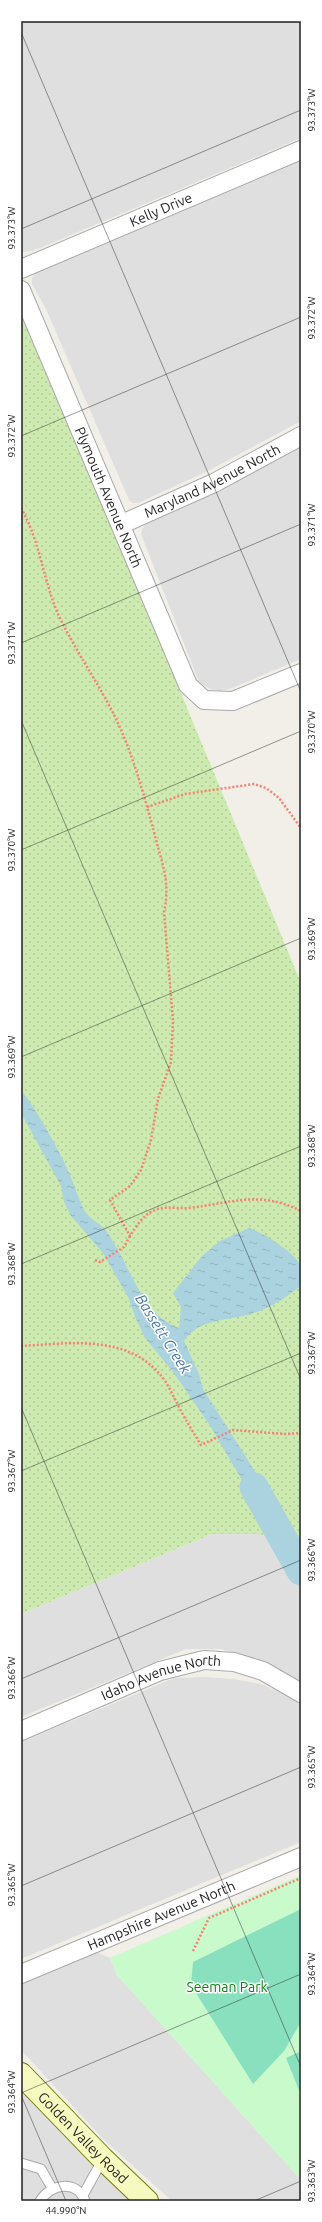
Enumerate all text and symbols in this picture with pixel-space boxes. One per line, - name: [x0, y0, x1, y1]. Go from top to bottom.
- text: 93.373°W: [306, 88, 317, 132]
- street label: Kelly Drive: [127, 189, 195, 230]
- text: 93.373°W: [6, 206, 17, 250]
- text: 93.372°W: [306, 296, 317, 340]
- text: 93.372°W: [6, 414, 17, 458]
- street label: Plymouth Avenue North: [72, 424, 145, 570]
- street label: Maryland Avenue North: [142, 441, 283, 521]
- text: 93.371°W: [306, 503, 317, 547]
- text: 93.371°W: [6, 621, 17, 665]
- text: 93.370°W: [306, 710, 317, 754]
- text: 93.370°W: [6, 828, 17, 872]
- text: 93.369°W: [306, 917, 317, 961]
- text: 93.369°W: [6, 1035, 17, 1079]
- text: 93.368°W: [306, 1124, 317, 1168]
- text: 93.368°W: [6, 1242, 17, 1286]
- water label: Bassett Creek: [132, 1291, 195, 1377]
- text: 93.367°W: [306, 1331, 317, 1375]
- text: 93.367°W: [6, 1449, 17, 1493]
- text: 93.366°W: [306, 1538, 317, 1582]
- street label: Idaho Avenue North: [99, 1652, 222, 1703]
- text: 93.366°W: [6, 1656, 17, 1700]
- text: 93.365°W: [306, 1745, 317, 1789]
- text: 93.365°W: [6, 1863, 17, 1907]
- street label: Hampshire Avenue North: [85, 1877, 237, 1953]
- text: 93.364°W: [306, 1952, 317, 1996]
- park label: Seeman Park: [186, 1979, 268, 1995]
- text: 93.364°W: [6, 2070, 17, 2114]
- street label: Golden Valley Road: [35, 2089, 131, 2187]
- text: 93.363°W: [306, 2159, 317, 2203]
- text: 44.990°N: [45, 2205, 87, 2216]

